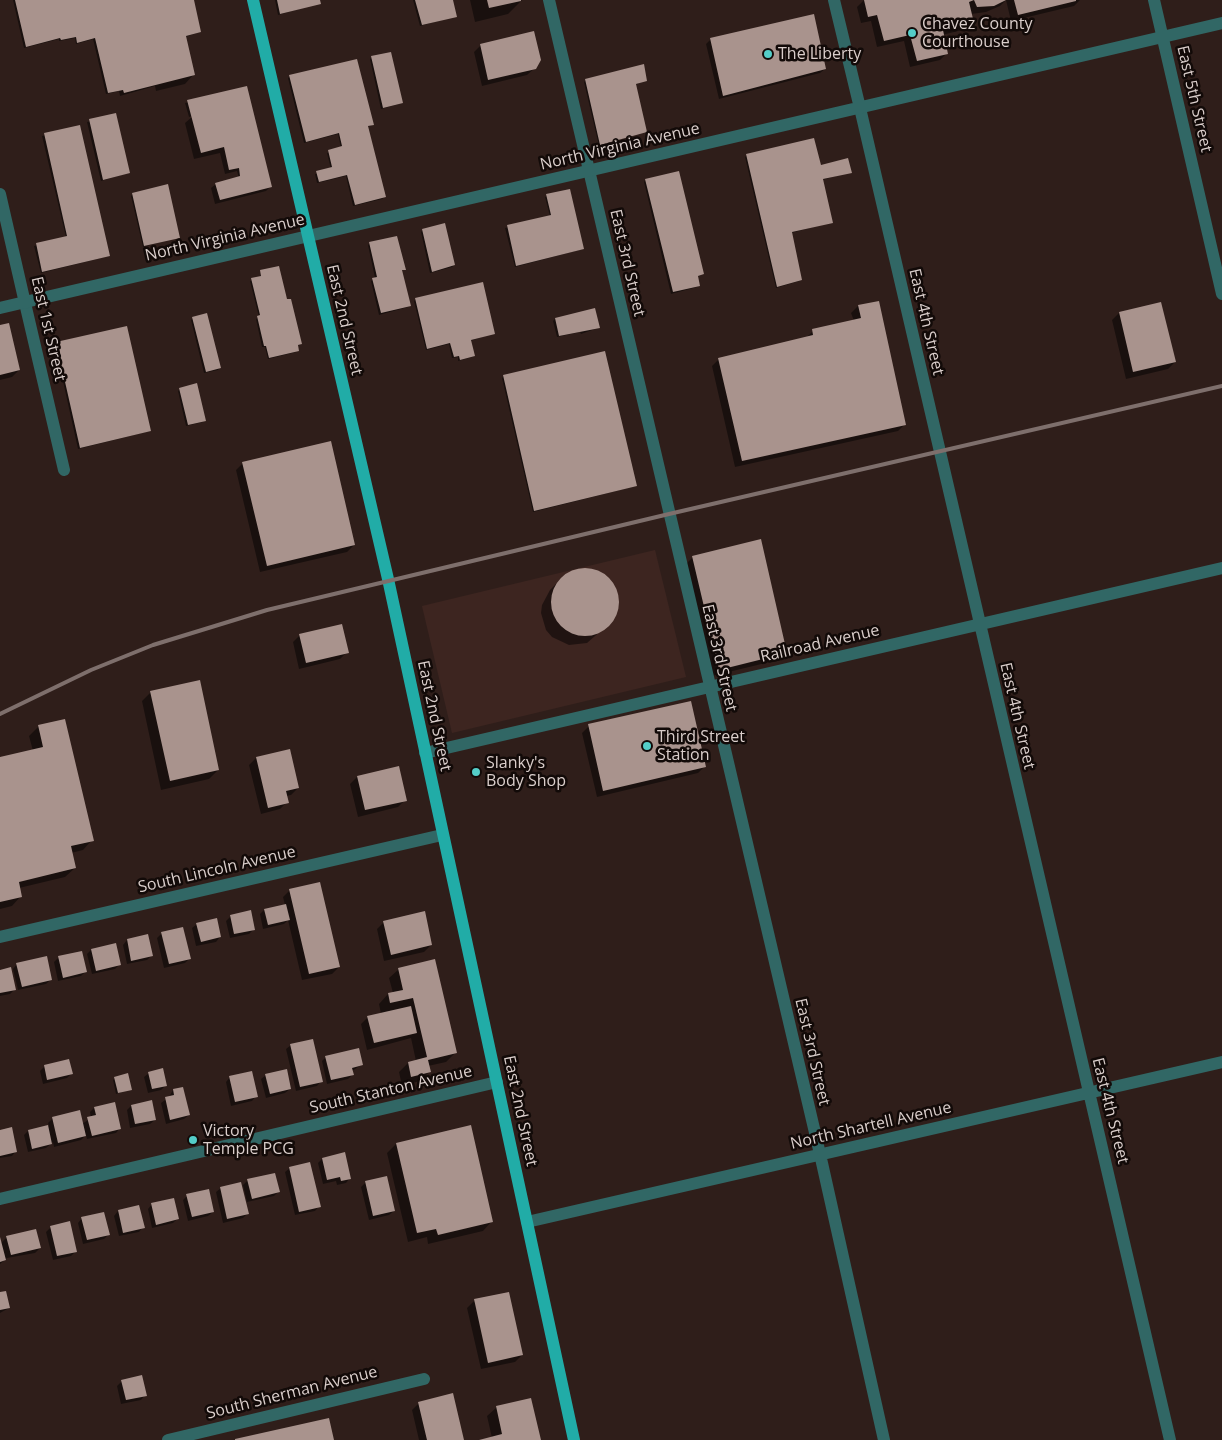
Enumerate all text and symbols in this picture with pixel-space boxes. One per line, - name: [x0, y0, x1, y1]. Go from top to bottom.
- place label: Chavez County Courthouse: [922, 14, 1032, 52]
- marker: Chavez County Courthouse: [906, 27, 918, 39]
- place label: The Liberty: [778, 44, 861, 64]
- street label: East 5th Street: [1172, 44, 1216, 154]
- marker: The Liberty: [762, 48, 774, 60]
- street label: North Virginia Avenue: [538, 119, 702, 175]
- street label: East 3rd Street: [605, 207, 649, 319]
- street label: North Virginia Avenue: [143, 210, 307, 266]
- street label: East 2nd Street: [322, 263, 366, 377]
- street label: East 4th Street: [904, 267, 948, 377]
- street label: East 1st Street: [27, 275, 69, 383]
- street label: East 3rd Street: [697, 602, 741, 714]
- street label: Railroad Avenue: [759, 621, 881, 667]
- street label: East 2nd Street: [413, 659, 455, 773]
- street label: East 4th Street: [995, 661, 1039, 771]
- place label: Third Street Station: [657, 727, 745, 765]
- marker: Third Street Station: [641, 740, 653, 752]
- place label: Slanky's Body Shop: [486, 753, 566, 791]
- marker: Slanky's Body Shop: [470, 766, 482, 778]
- street label: South Lincoln Avenue: [136, 843, 298, 897]
- street label: East 3rd Street: [790, 996, 834, 1108]
- street label: East 2nd Street: [499, 1054, 541, 1168]
- street label: East 4th Street: [1088, 1056, 1132, 1166]
- street label: South Stanton Avenue: [308, 1062, 474, 1118]
- street label: North Shartell Avenue: [789, 1098, 953, 1154]
- place label: Victory Temple PCG: [203, 1121, 294, 1159]
- marker: Victory Temple PCG: [187, 1134, 199, 1146]
- street label: South Sherman Avenue: [205, 1362, 379, 1424]

